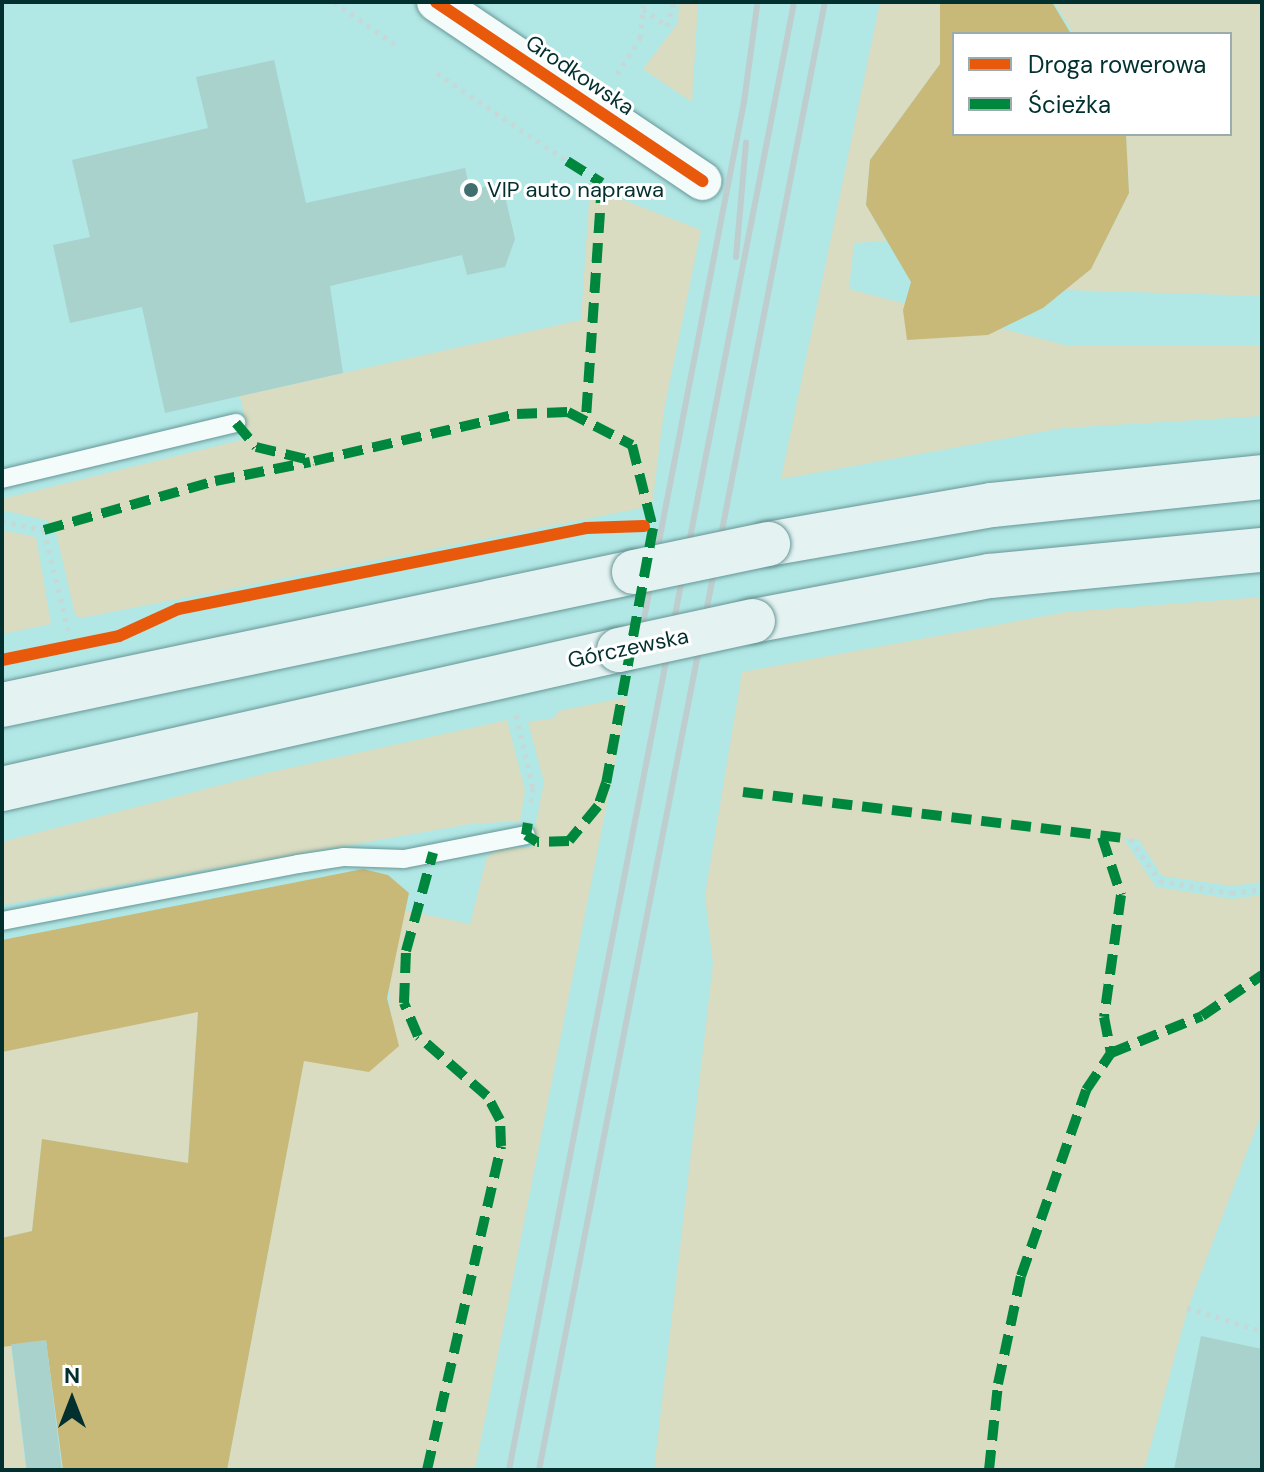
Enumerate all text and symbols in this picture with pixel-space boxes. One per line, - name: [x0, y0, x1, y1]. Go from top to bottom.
- street label: Grodkowska: [521, 29, 639, 121]
- legend: [952, 32, 1232, 136]
- text: Droga rowerowa: [1028, 49, 1206, 80]
- text: Ścieżka: [1028, 89, 1111, 120]
- place label: VIP auto naprawa: [487, 177, 664, 203]
- marker: VIP auto naprawa: [462, 181, 480, 199]
- street label: Górczewska: [565, 622, 691, 674]
- north arrow: [32, 1360, 112, 1440]
- text: N: [64, 1361, 80, 1390]

